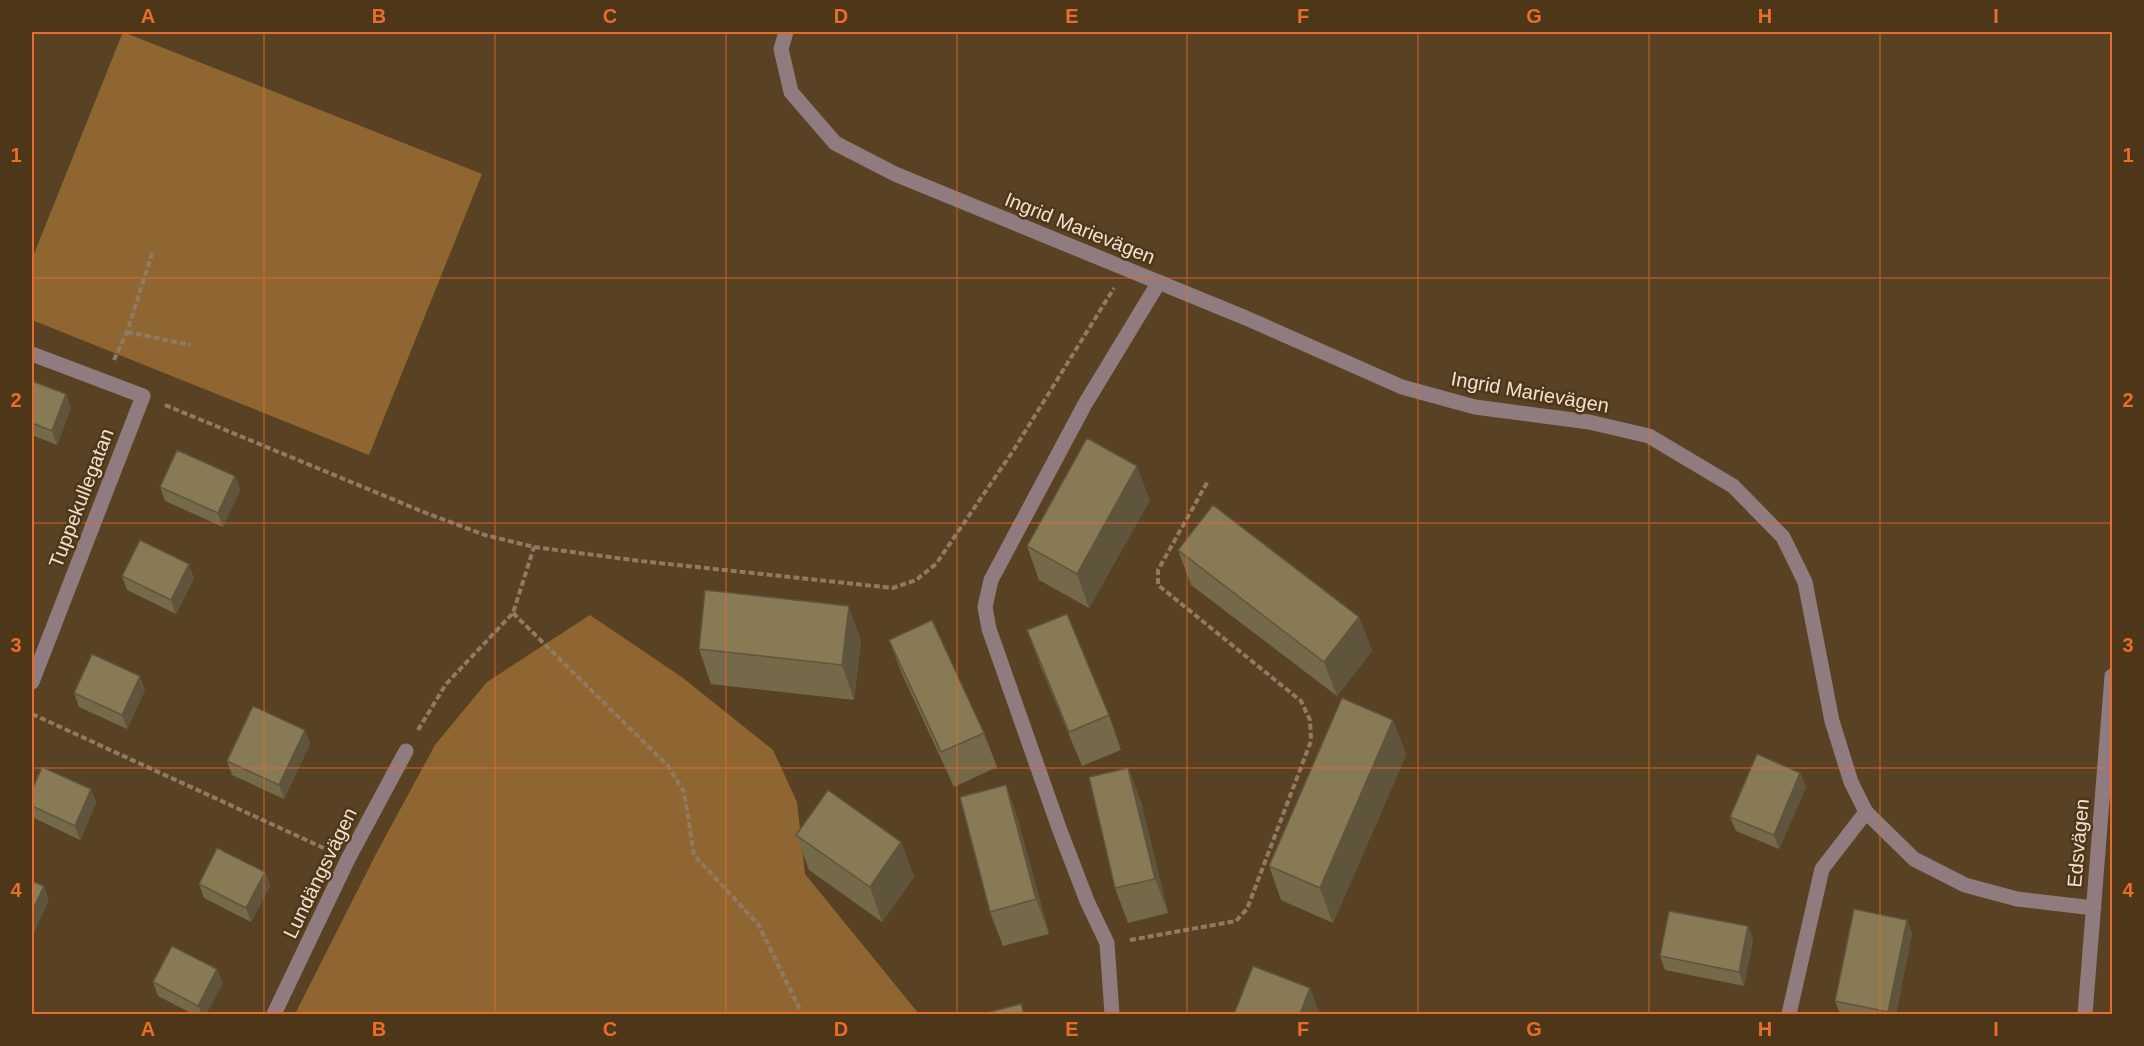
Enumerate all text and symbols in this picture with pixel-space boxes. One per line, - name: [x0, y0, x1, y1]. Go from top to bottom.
- text: A: [141, 5, 155, 27]
- text: B: [372, 5, 386, 27]
- text: C: [603, 5, 617, 27]
- text: D: [834, 5, 848, 27]
- text: E: [1065, 5, 1079, 27]
- text: F: [1297, 5, 1309, 27]
- text: G: [1526, 5, 1542, 27]
- text: H: [1758, 5, 1772, 27]
- text: I: [1993, 5, 1999, 27]
- text: 1: [10, 144, 22, 166]
- text: 1: [2122, 144, 2134, 166]
- street label: Ingrid Marievägen: [1002, 188, 1158, 268]
- street label: Ingrid Marievägen: [1449, 367, 1611, 417]
- text: 2: [10, 389, 22, 411]
- text: 2: [2122, 389, 2134, 411]
- street label: Tuppekullegatan: [44, 425, 118, 571]
- text: 3: [10, 634, 22, 656]
- text: 3: [2122, 634, 2134, 656]
- street label: Edsvägen: [2063, 798, 2093, 888]
- street label: Lundängsvägen: [279, 804, 361, 942]
- text: 4: [10, 879, 22, 901]
- text: 4: [2122, 879, 2134, 901]
- text: A: [141, 1018, 155, 1040]
- text: B: [372, 1018, 386, 1040]
- text: C: [603, 1018, 617, 1040]
- text: D: [834, 1018, 848, 1040]
- text: E: [1065, 1018, 1079, 1040]
- text: F: [1297, 1018, 1309, 1040]
- text: G: [1526, 1018, 1542, 1040]
- text: H: [1758, 1018, 1772, 1040]
- text: I: [1993, 1018, 1999, 1040]

